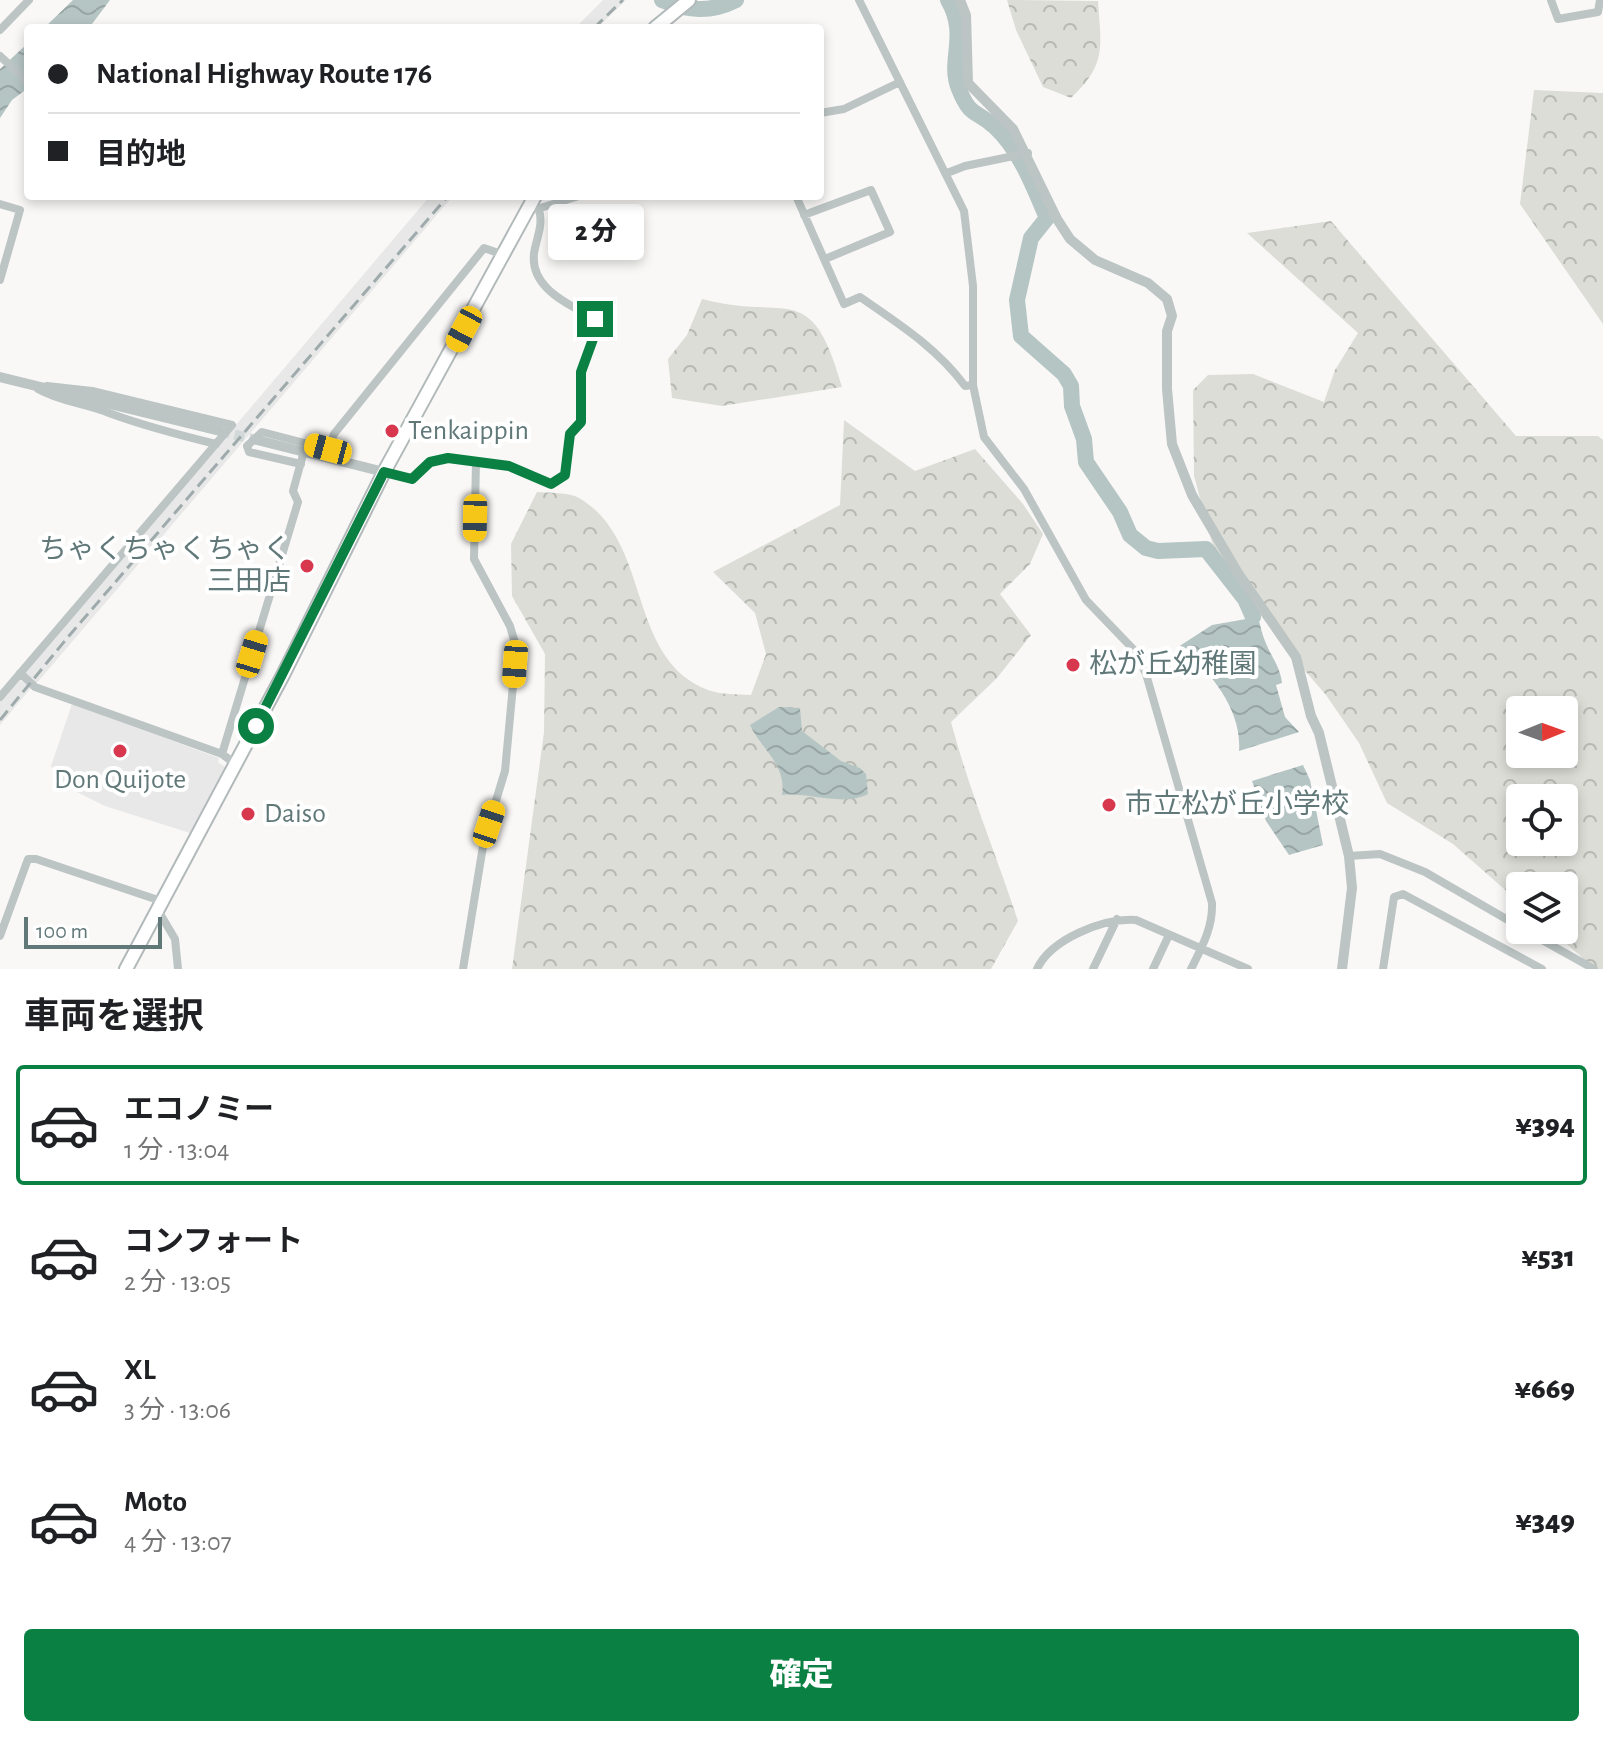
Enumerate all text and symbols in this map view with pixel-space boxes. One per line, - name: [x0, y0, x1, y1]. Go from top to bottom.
- text: National Highway Route 176: [96, 59, 432, 89]
- text: 目的地: [96, 140, 186, 170]
- callout: 2 分: [547, 203, 643, 259]
- text: 2 分: [575, 219, 617, 245]
- route end: [577, 301, 613, 337]
- car: [442, 302, 486, 356]
- place label: Tenkaippin: [408, 417, 529, 445]
- marker: Tenkaippin: [383, 422, 401, 440]
- car: [302, 431, 354, 467]
- car: [463, 494, 487, 542]
- place label: ちゃくちゃくちゃく 三田店: [39, 535, 291, 596]
- marker: ちゃくちゃくちゃく 三田店: [298, 557, 316, 575]
- car: [234, 628, 270, 680]
- car: [501, 639, 529, 689]
- place label: 松が丘幼稚園: [1089, 649, 1257, 679]
- marker: 松が丘幼稚園: [1064, 656, 1082, 674]
- north arrow: [1506, 696, 1578, 768]
- map controls: [1506, 696, 1578, 944]
- route start: [238, 708, 274, 744]
- marker: Don Quijote: [111, 742, 129, 760]
- place label: Don Quijote: [54, 766, 186, 794]
- button: locate: [1506, 784, 1578, 856]
- place label: 市立松が丘小学校: [1125, 789, 1349, 819]
- marker: 市立松が丘小学校: [1100, 796, 1118, 814]
- car: [470, 797, 508, 851]
- place label: Daiso: [264, 800, 326, 828]
- marker: Daiso: [239, 805, 257, 823]
- button: layers: [1506, 872, 1578, 944]
- scale bar: [24, 913, 162, 949]
- text: 100 m: [36, 920, 88, 942]
- text: 車両を選択: [24, 999, 204, 1035]
- icon: car: [28, 1089, 100, 1161]
- text: エコノミー: [124, 1095, 274, 1125]
- text: ¥394: [1515, 1110, 1575, 1140]
- text: 1 分 · 13:04: [124, 1137, 230, 1163]
- icon: car: [28, 1221, 100, 1293]
- text: コンフォート: [124, 1227, 303, 1257]
- text: ¥531: [1521, 1242, 1575, 1272]
- text: 2 分 · 13:05: [124, 1269, 231, 1295]
- icon: car: [28, 1353, 100, 1425]
- text: XL: [124, 1355, 156, 1385]
- text: ¥669: [1515, 1374, 1575, 1404]
- text: 3 分 · 13:06: [124, 1397, 231, 1423]
- icon: car: [28, 1485, 100, 1557]
- text: Moto: [124, 1487, 187, 1517]
- text: ¥349: [1515, 1506, 1575, 1536]
- text: 4 分 · 13:07: [124, 1529, 232, 1555]
- button: 確定: [24, 1629, 1579, 1721]

